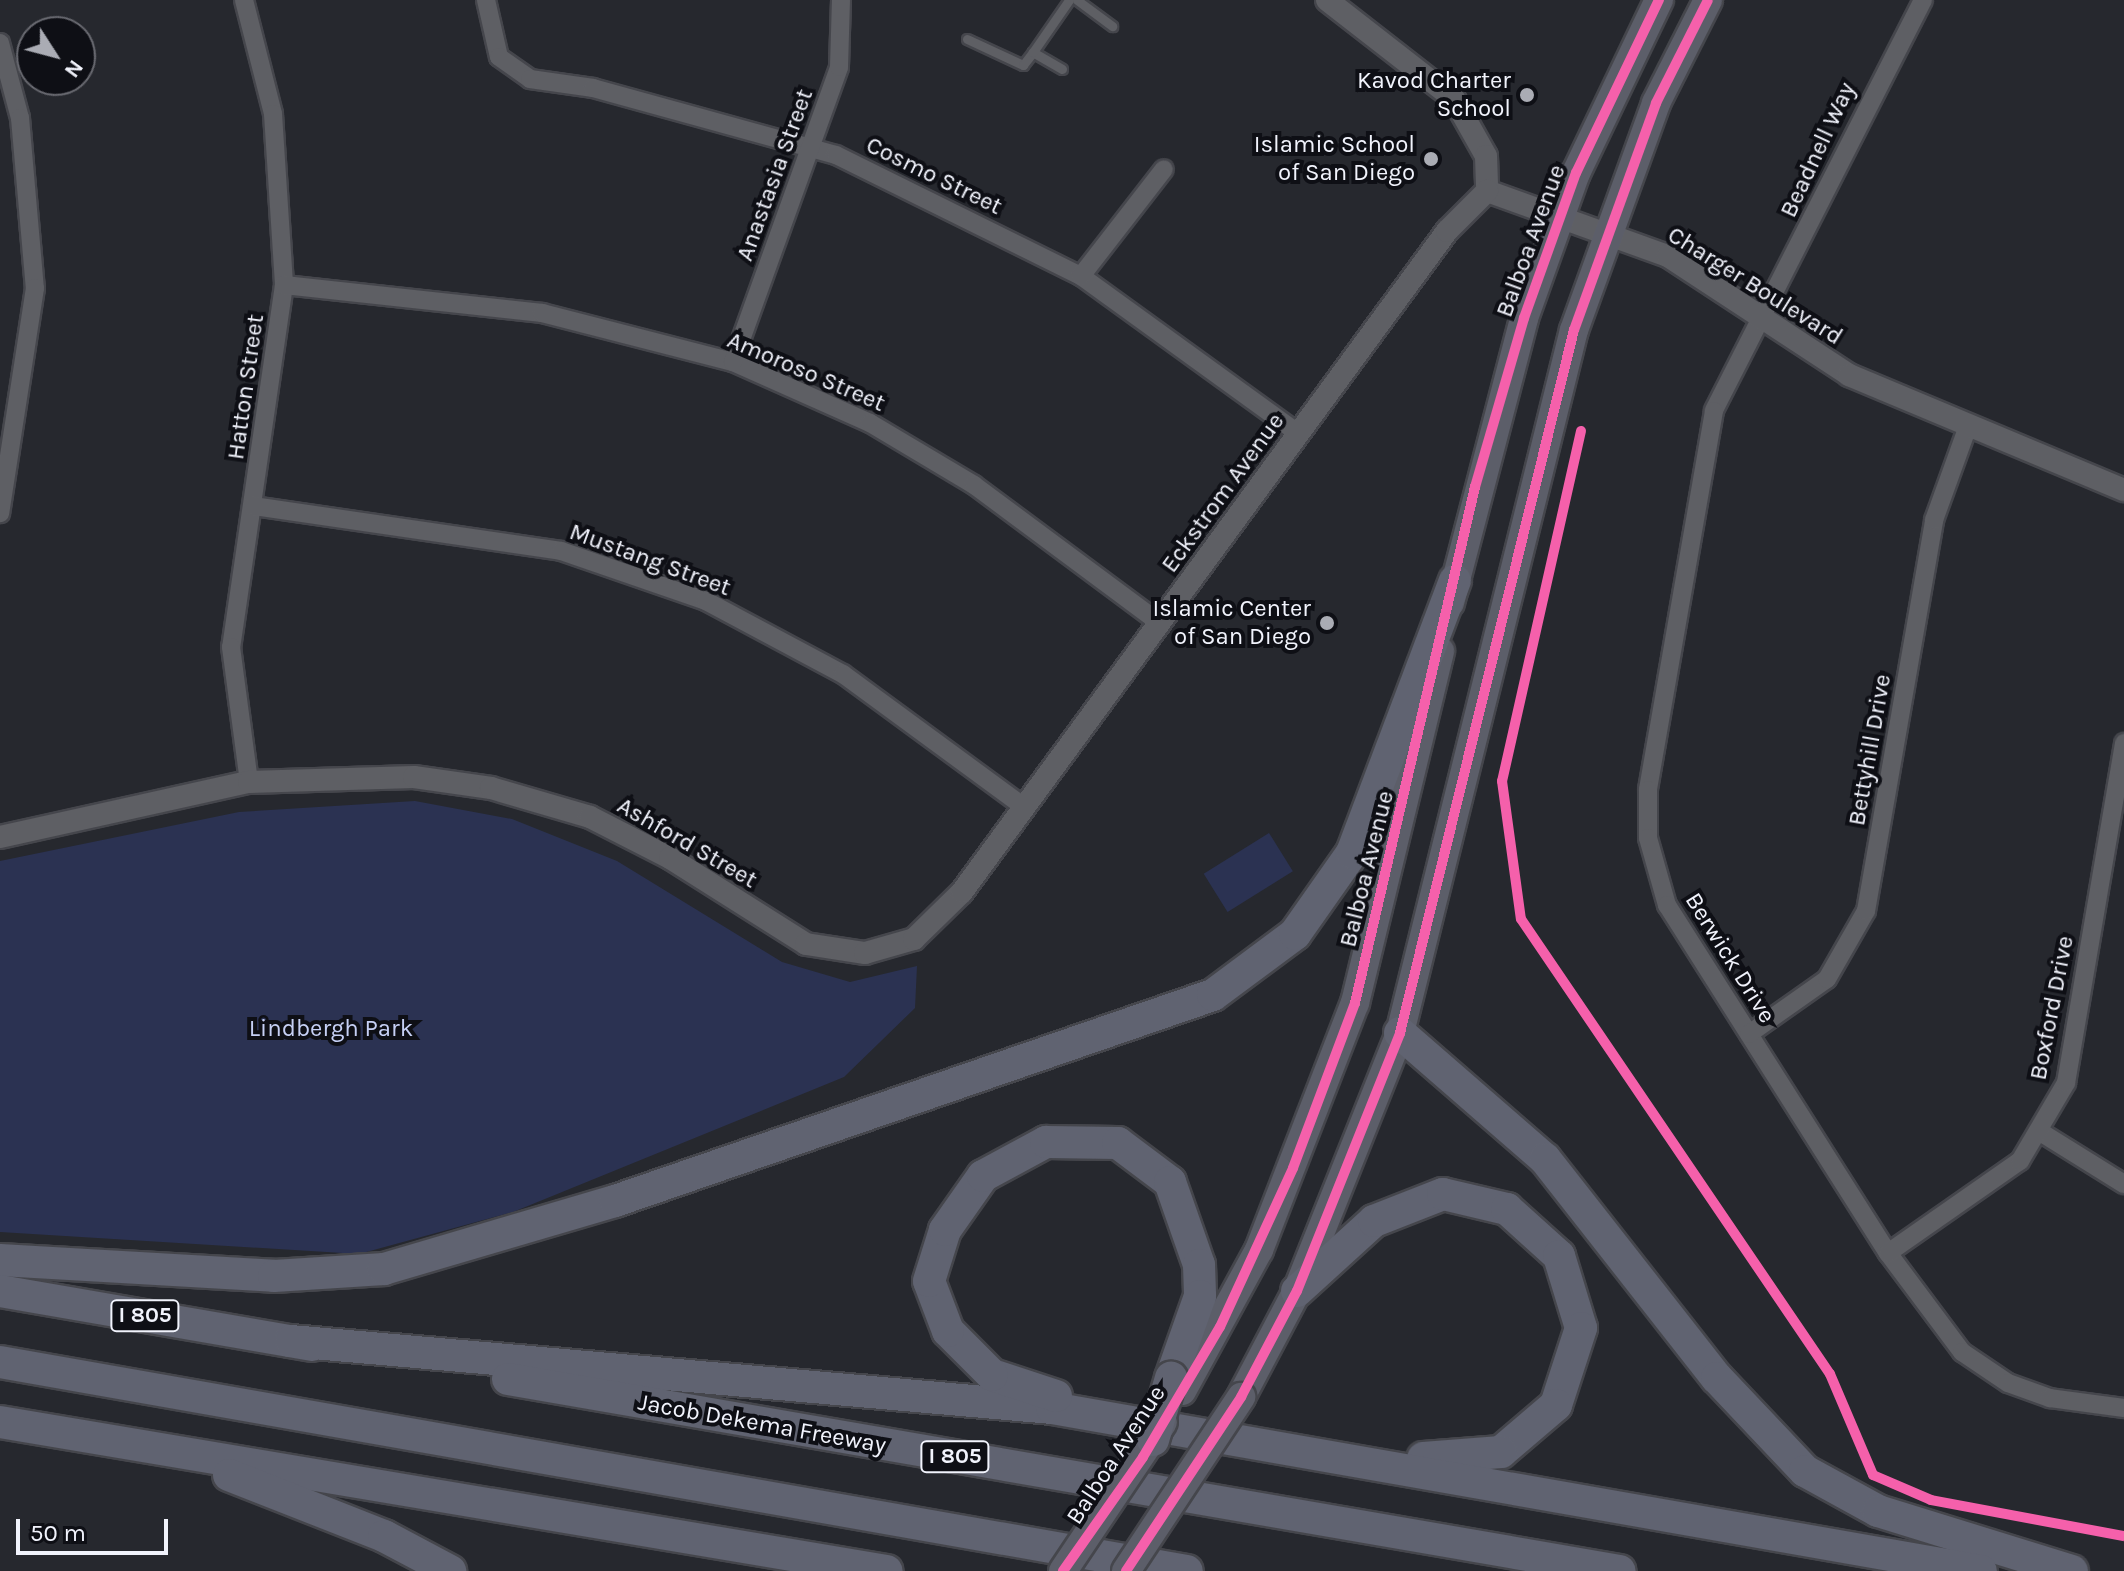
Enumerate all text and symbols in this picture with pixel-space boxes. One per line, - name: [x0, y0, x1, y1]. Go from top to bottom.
- north arrow: [16, 16, 96, 96]
- text: N: [59, 55, 89, 83]
- place label: Kavod Charter School: [1357, 67, 1511, 123]
- street label: Beadnell Way: [1774, 78, 1862, 222]
- street label: Anastasia Street: [731, 85, 819, 265]
- marker: Kavod Charter School: [1518, 86, 1536, 104]
- street label: Cosmo Street: [861, 131, 1007, 221]
- place label: Islamic School of San Diego: [1254, 131, 1415, 187]
- marker: Islamic School of San Diego: [1422, 150, 1440, 168]
- street label: Balboa Avenue: [1490, 161, 1572, 321]
- street label: Charger Boulevard: [1662, 221, 1848, 351]
- street label: Hatton Street: [222, 312, 270, 462]
- street label: Amoroso Street: [723, 326, 889, 418]
- street label: Eckstrom Avenue: [1156, 408, 1290, 578]
- street label: Mustang Street: [566, 518, 734, 602]
- place label: Islamic Center of San Diego: [1153, 595, 1311, 651]
- marker: Islamic Center of San Diego: [1318, 614, 1336, 632]
- street label: Bettyhill Drive: [1843, 672, 1897, 828]
- street label: Balboa Avenue: [1334, 788, 1400, 950]
- street label: Ashford Street: [612, 791, 762, 895]
- street label: Berwick Drive: [1679, 888, 1781, 1028]
- street label: Boxford Drive: [2024, 933, 2080, 1083]
- park label: Lindbergh Park: [249, 1015, 413, 1043]
- road number: I 805: [109, 1298, 181, 1334]
- street label: Balboa Avenue: [1060, 1380, 1172, 1530]
- street label: Jacob Dekema Freeway: [636, 1388, 888, 1460]
- road number: I 805: [919, 1439, 991, 1475]
- scale bar: [20, 1503, 172, 1553]
- text: 50 m: [30, 1519, 86, 1547]

